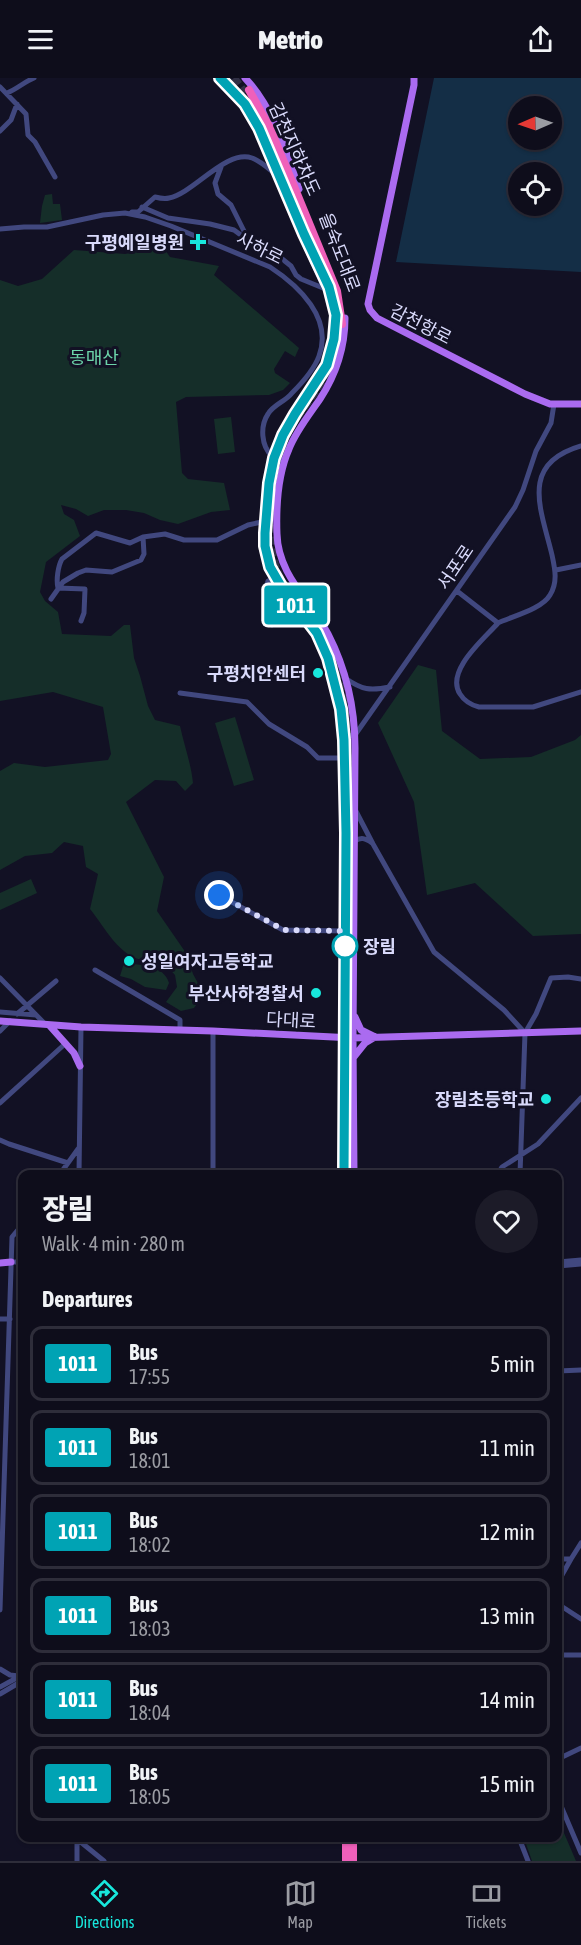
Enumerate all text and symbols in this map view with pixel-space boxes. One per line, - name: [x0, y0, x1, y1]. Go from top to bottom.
- icon: menu: [24, 23, 57, 56]
- icon: share: [524, 23, 557, 56]
- text: Metrio: [258, 24, 323, 55]
- north arrow: [508, 96, 562, 150]
- map controls: [508, 96, 562, 216]
- street label: 감천지하차도: [265, 99, 325, 199]
- button: locate: [508, 162, 562, 216]
- street label: 을숙도대로: [315, 210, 365, 294]
- street label: 사하로: [233, 228, 287, 268]
- place label: 구평예일병원: [85, 232, 184, 253]
- marker: 구평예일병원: [189, 233, 207, 251]
- street label: 감천항로: [387, 300, 455, 348]
- park label: 동매산: [69, 347, 119, 368]
- street label: 서포로: [432, 541, 478, 593]
- line badge: 1011: [254, 586, 338, 624]
- text: 1011: [276, 593, 316, 617]
- place label: 구평치안센터: [207, 663, 306, 684]
- marker: 구평치안센터: [311, 666, 325, 680]
- your location: [204, 880, 234, 910]
- marker: 장림: [332, 933, 358, 959]
- place label: 장림: [363, 936, 396, 957]
- place label: 성일여자고등학교: [141, 951, 273, 972]
- marker: 성일여자고등학교: [122, 954, 136, 968]
- place label: 부산사하경찰서: [188, 983, 304, 1004]
- marker: 부산사하경찰서: [309, 986, 323, 1000]
- street label: 다대로: [266, 1008, 316, 1032]
- place label: 장림초등학교: [435, 1089, 534, 1110]
- marker: 장림초등학교: [539, 1092, 553, 1106]
- button: heart: [475, 1190, 538, 1253]
- text: 장림: [42, 1193, 94, 1225]
- text: Walk · 4 min · 280 m: [42, 1232, 185, 1255]
- text: Departures: [42, 1286, 132, 1312]
- text: Bus: [129, 1339, 158, 1365]
- text: 1011: [58, 1351, 98, 1375]
- text: 5 min: [490, 1351, 535, 1377]
- text: 17:55: [129, 1365, 170, 1388]
- text: Bus: [129, 1423, 158, 1449]
- text: 1011: [58, 1435, 98, 1459]
- text: 11 min: [480, 1435, 535, 1461]
- text: 18:01: [129, 1449, 171, 1472]
- text: Bus: [129, 1507, 158, 1533]
- text: 1011: [58, 1519, 98, 1543]
- text: 12 min: [480, 1519, 535, 1545]
- text: 18:02: [129, 1533, 171, 1556]
- text: Bus: [129, 1591, 158, 1617]
- text: 1011: [58, 1603, 98, 1627]
- text: 13 min: [480, 1603, 535, 1629]
- text: 18:03: [129, 1617, 171, 1640]
- text: Bus: [129, 1675, 158, 1701]
- text: 1011: [58, 1687, 98, 1711]
- text: 14 min: [480, 1687, 535, 1713]
- text: 18:04: [129, 1701, 171, 1724]
- text: Bus: [129, 1759, 158, 1785]
- text: 1011: [58, 1771, 98, 1795]
- text: 15 min: [480, 1771, 535, 1797]
- text: 18:05: [129, 1785, 171, 1808]
- tab: Directions: [75, 1877, 134, 1931]
- tab: Map: [284, 1877, 317, 1931]
- tab: Tickets: [466, 1877, 506, 1931]

